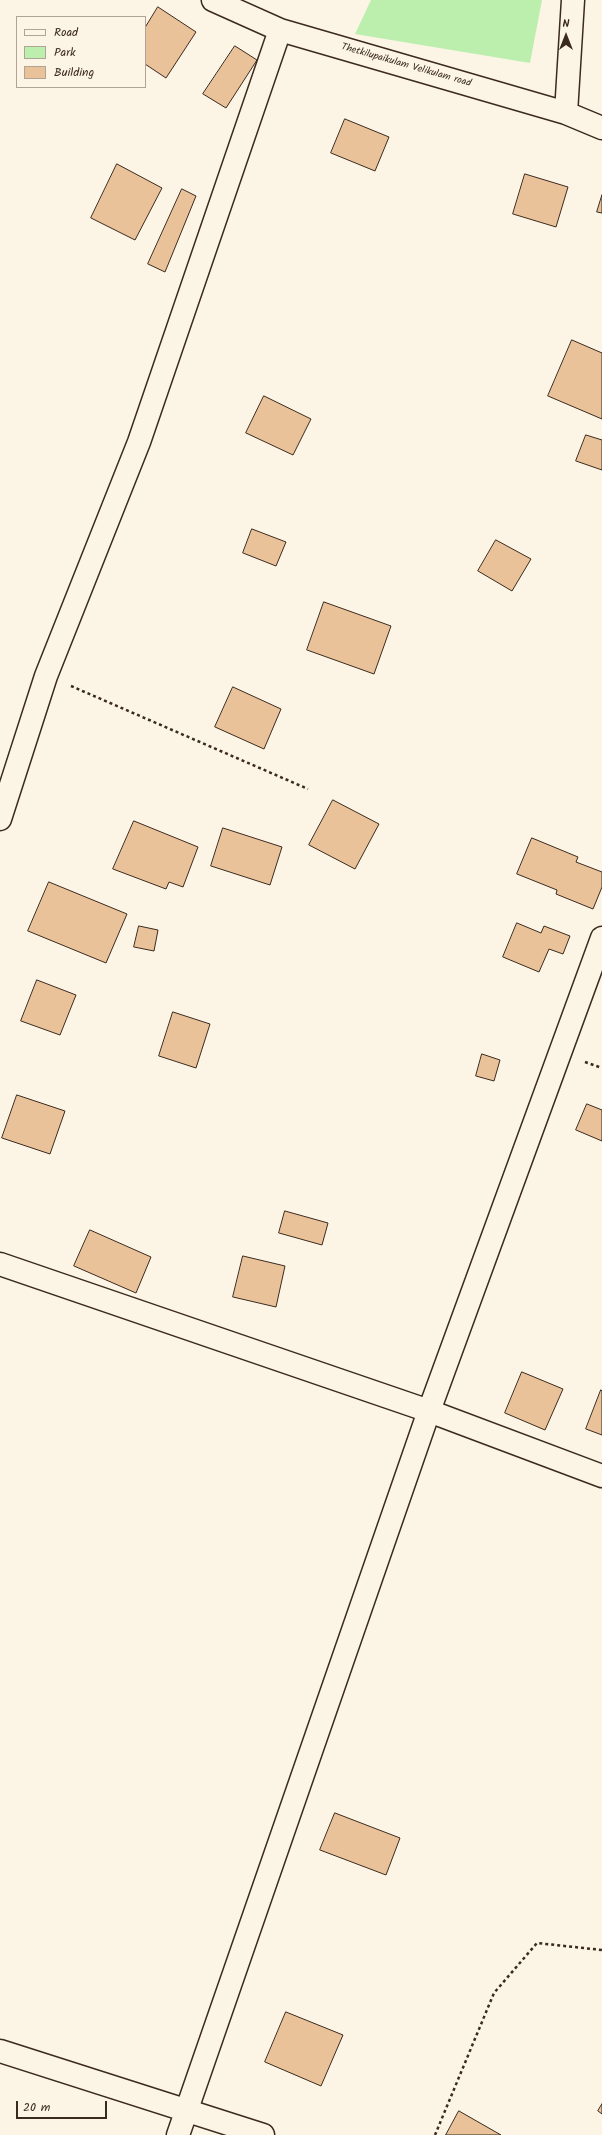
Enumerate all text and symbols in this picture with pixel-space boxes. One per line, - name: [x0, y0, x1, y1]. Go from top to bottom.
- text: N: [563, 15, 569, 33]
- legend: [16, 16, 146, 88]
- north arrow: [546, 16, 586, 56]
- text: Road: [54, 23, 78, 42]
- street label: Thetkilupaikulam Velikulam road: [340, 42, 472, 90]
- text: Park: [54, 43, 76, 62]
- text: Building: [54, 63, 94, 82]
- scale bar: [18, 2093, 109, 2119]
- text: 20 m: [23, 2098, 50, 2117]

